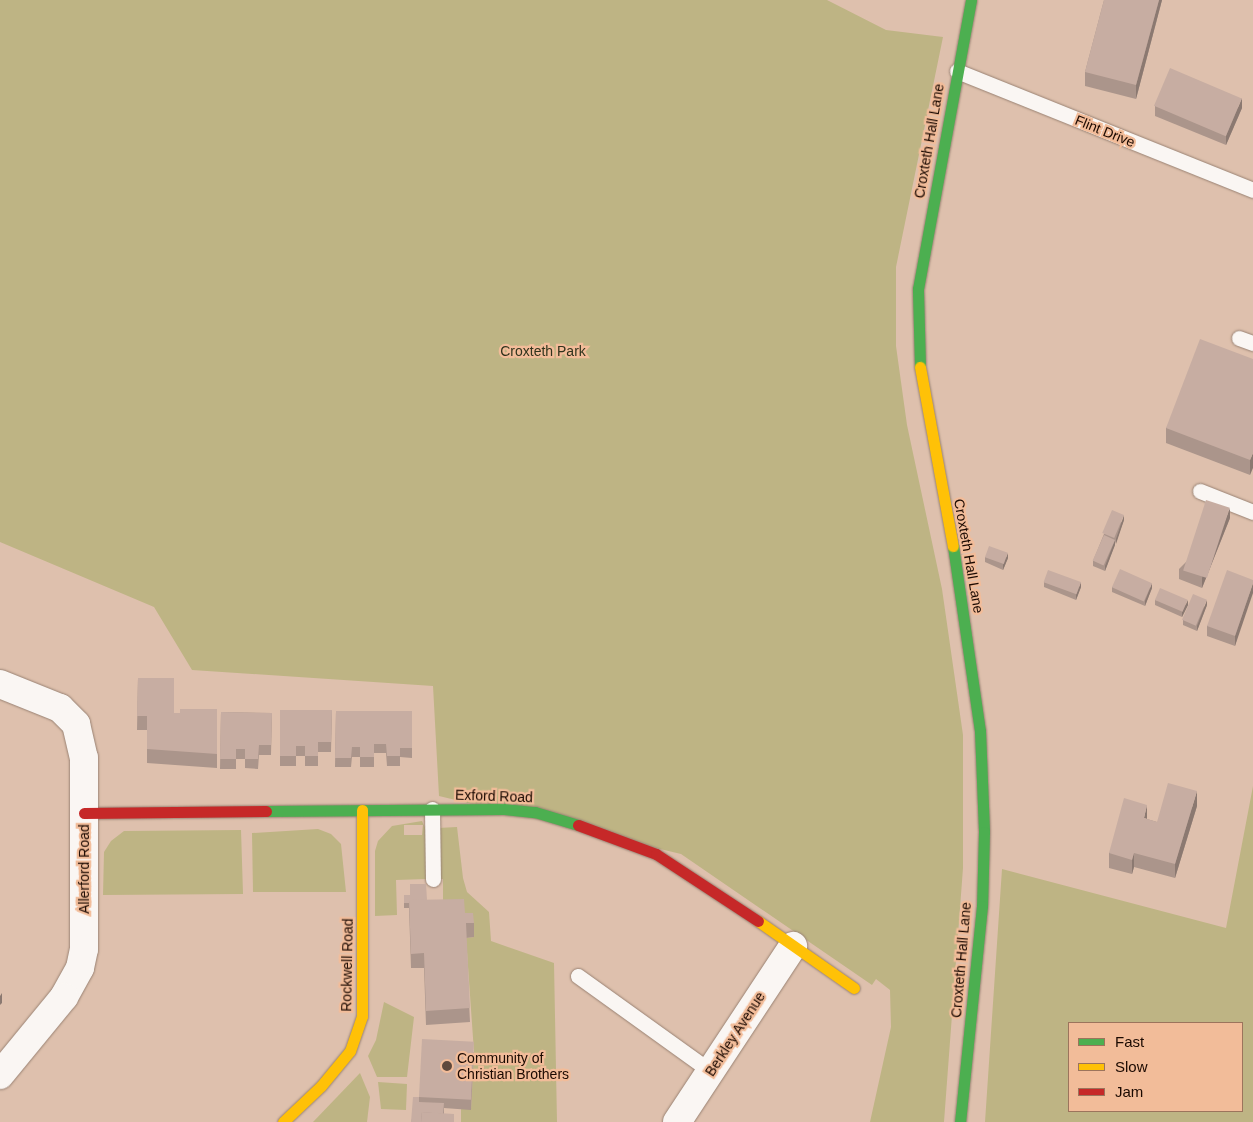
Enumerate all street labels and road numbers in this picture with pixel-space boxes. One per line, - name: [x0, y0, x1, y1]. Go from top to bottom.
- street label: Croxteth Hall Lane: [911, 82, 947, 200]
- street label: Flint Drive: [1073, 111, 1137, 151]
- street label: Croxteth Hall Lane: [951, 497, 987, 615]
- street label: Exford Road: [455, 786, 533, 806]
- street label: Allerford Road: [76, 824, 92, 914]
- street label: Croxteth Hall Lane: [948, 902, 974, 1018]
- street label: Rockwell Road: [338, 918, 356, 1012]
- street label: Berkley Avenue: [701, 988, 769, 1080]

